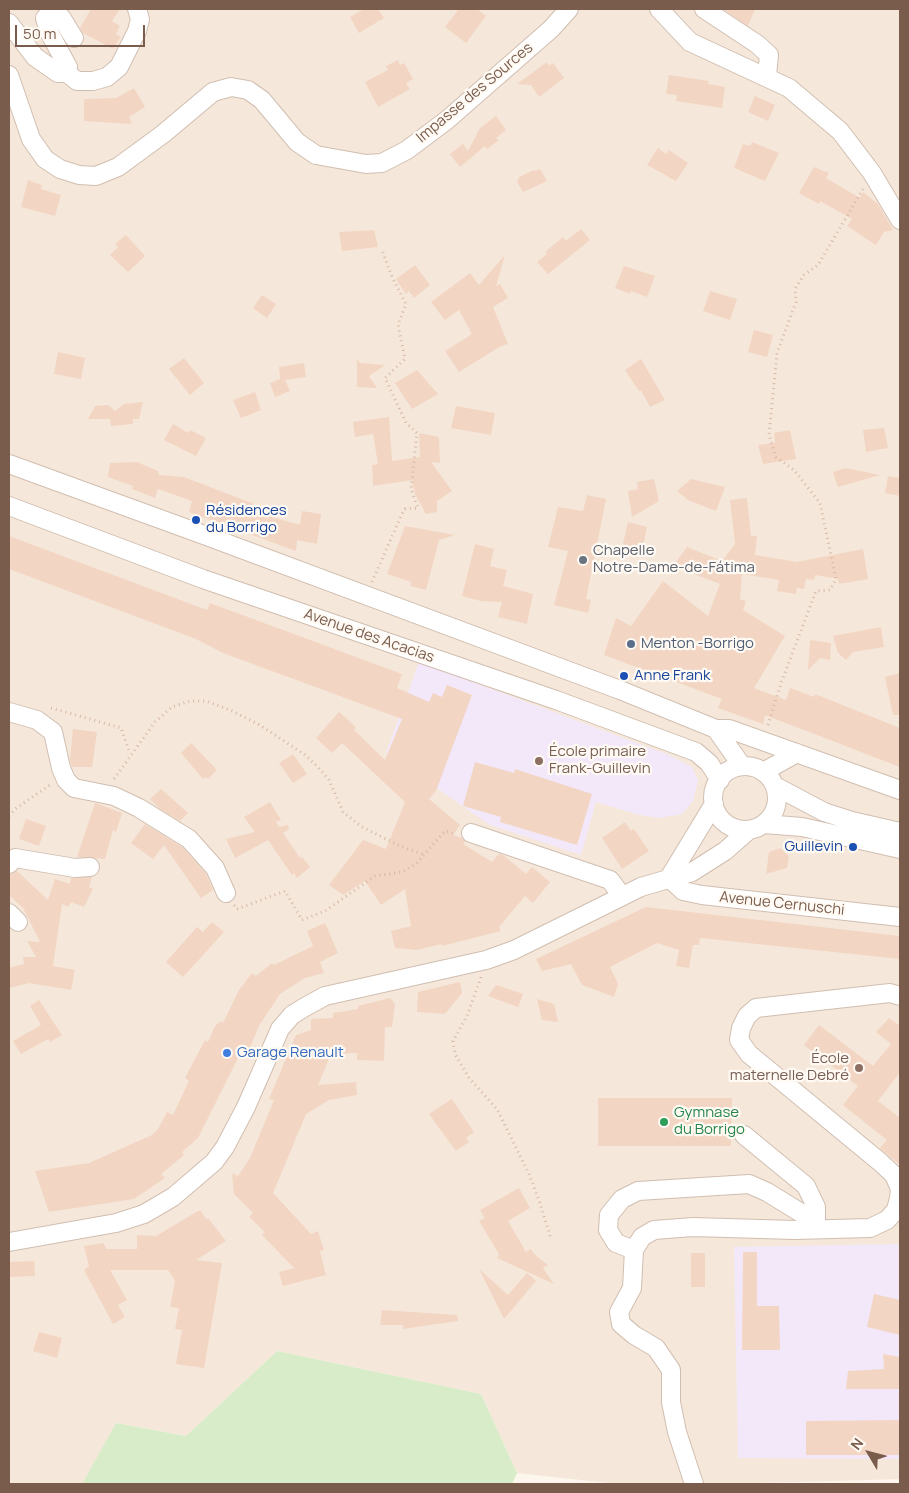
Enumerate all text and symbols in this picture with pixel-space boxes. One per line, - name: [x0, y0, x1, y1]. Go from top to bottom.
- scale bar: [18, 15, 148, 47]
- text: 50 m: [23, 23, 57, 44]
- street label: Impasse des Sources: [413, 39, 537, 147]
- place label: Résidences du Borrigo: [206, 502, 287, 537]
- marker: Résidences du Borrigo: [190, 514, 202, 526]
- place label: Chapelle Notre-Dame-de-Fátima: [593, 542, 755, 577]
- marker: Chapelle Notre-Dame-de-Fátima: [577, 554, 589, 566]
- street label: Avenue des Acacias: [301, 605, 437, 667]
- place label: Menton -Borrigo: [641, 635, 754, 653]
- marker: Menton -Borrigo: [625, 638, 637, 650]
- place label: Anne Frank: [634, 667, 710, 685]
- marker: Anne Frank: [618, 670, 630, 682]
- place label: École primaire Frank-Guillevin: [549, 743, 651, 778]
- marker: École primaire Frank-Guillevin: [533, 755, 545, 767]
- place label: Guillevin: [785, 838, 843, 856]
- marker: Guillevin: [847, 841, 859, 853]
- street label: Avenue Cernuschi: [719, 888, 845, 920]
- place label: Garage Renault: [237, 1044, 344, 1062]
- marker: Garage Renault: [221, 1047, 233, 1059]
- place label: École maternelle Debré: [730, 1050, 849, 1085]
- marker: École maternelle Debré: [853, 1062, 865, 1074]
- place label: Gymnase du Borrigo: [674, 1104, 745, 1139]
- marker: Gymnase du Borrigo: [658, 1116, 670, 1128]
- north arrow: [844, 1428, 894, 1478]
- text: N: [846, 1434, 867, 1453]

